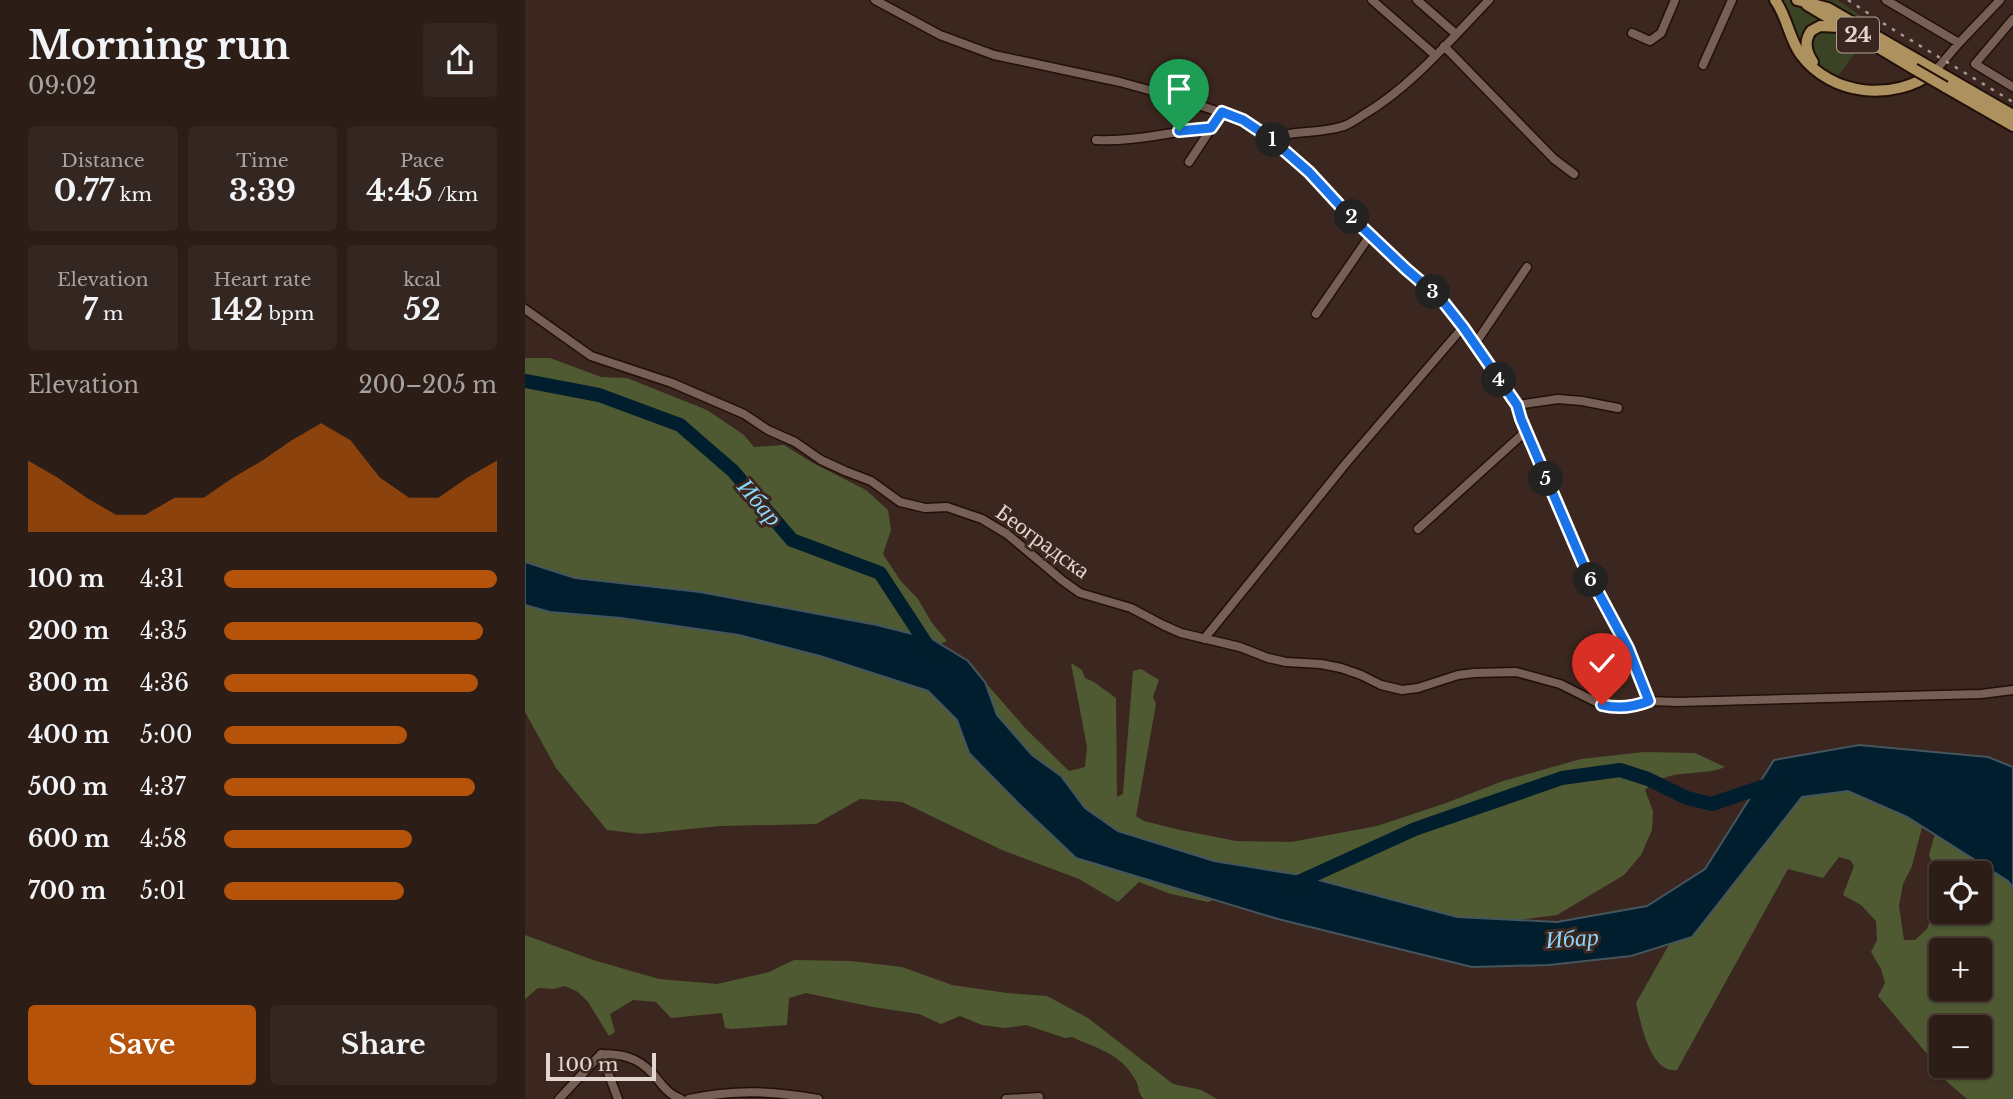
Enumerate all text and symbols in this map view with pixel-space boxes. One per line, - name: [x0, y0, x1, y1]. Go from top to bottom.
- road number: 24: [1837, 18, 1879, 52]
- text: Morning run: [28, 22, 290, 69]
- button: share: [423, 23, 497, 97]
- pin: [1149, 59, 1209, 131]
- icon: arrive: [1160, 70, 1198, 108]
- text: 09:02: [28, 72, 96, 100]
- pin: 1: [1255, 122, 1291, 158]
- text: 1: [1268, 128, 1277, 151]
- text: Distance: [61, 149, 145, 172]
- text: Time: [236, 149, 289, 172]
- text: Pace: [400, 149, 444, 172]
- text: 0.77: [54, 172, 114, 209]
- text: 3:39: [229, 172, 296, 209]
- text: 4:45: [366, 172, 433, 209]
- text: km: [114, 183, 152, 206]
- text: /km: [433, 183, 478, 206]
- pin: 2: [1335, 200, 1369, 234]
- text: 2: [1345, 205, 1358, 228]
- text: Elevation: [57, 268, 149, 291]
- text: Heart rate: [214, 268, 311, 291]
- text: kcal: [403, 268, 441, 291]
- pin: 3: [1415, 274, 1451, 310]
- text: 3: [1426, 280, 1439, 303]
- text: 7: [82, 291, 98, 328]
- text: 142: [211, 291, 263, 328]
- text: 52: [403, 291, 441, 328]
- text: m: [98, 302, 123, 325]
- text: bpm: [263, 302, 314, 325]
- pin: 4: [1481, 362, 1517, 398]
- text: 4: [1492, 368, 1505, 391]
- text: Elevation: [28, 371, 139, 399]
- text: 200–205 m: [358, 371, 497, 399]
- pin: 5: [1529, 462, 1563, 496]
- text: 5: [1540, 467, 1551, 490]
- water label: Ибар: [731, 472, 788, 532]
- street label: Београдска: [991, 498, 1095, 584]
- pin: 6: [1573, 562, 1609, 598]
- text: 100 m: [28, 565, 104, 593]
- text: 4:31: [140, 565, 184, 593]
- text: 6: [1584, 568, 1597, 591]
- text: 200 m: [28, 617, 109, 645]
- text: 4:35: [140, 617, 187, 645]
- pin: [1572, 633, 1632, 705]
- icon: check: [1583, 644, 1621, 682]
- text: 300 m: [28, 669, 109, 697]
- text: 4:36: [140, 669, 189, 697]
- text: 400 m: [28, 721, 110, 749]
- text: 5:00: [140, 721, 192, 749]
- text: 500 m: [28, 773, 108, 801]
- text: 4:37: [140, 773, 186, 801]
- text: 600 m: [28, 825, 110, 853]
- text: 4:58: [140, 825, 187, 853]
- map controls: [1929, 861, 1992, 1078]
- button: locate: [1929, 861, 1992, 924]
- text: 700 m: [28, 877, 106, 905]
- text: 5:01: [140, 877, 186, 905]
- water label: Ибар: [1543, 922, 1600, 954]
- button: +: [1929, 938, 1992, 1001]
- button: Save: [28, 1005, 256, 1085]
- button: Share: [270, 1005, 497, 1085]
- button: −: [1929, 1015, 1992, 1078]
- scale bar: [546, 1050, 656, 1082]
- text: 100 m: [557, 1053, 618, 1076]

